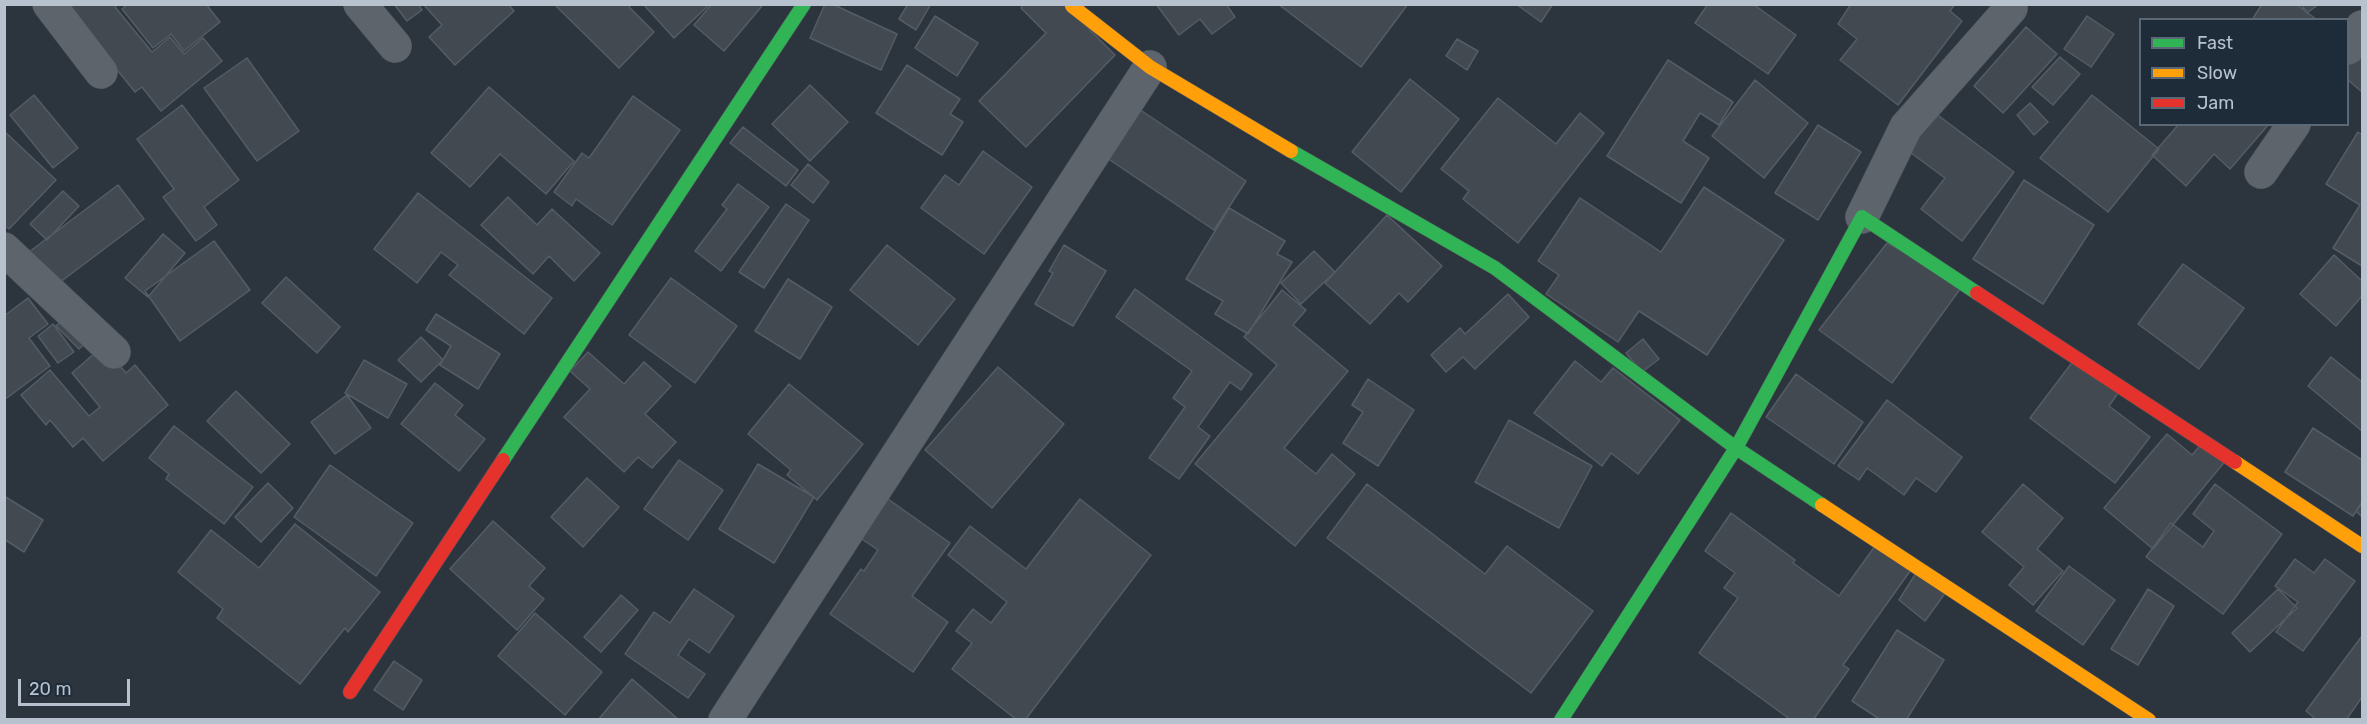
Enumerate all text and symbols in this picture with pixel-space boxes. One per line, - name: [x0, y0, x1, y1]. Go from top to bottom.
- legend: [2139, 18, 2349, 126]
- text: Fast: [2197, 32, 2233, 54]
- text: Slow: [2197, 62, 2237, 84]
- text: Jam: [2197, 92, 2234, 114]
- scale bar: [21, 667, 134, 705]
- text: 20 m: [29, 678, 71, 700]

